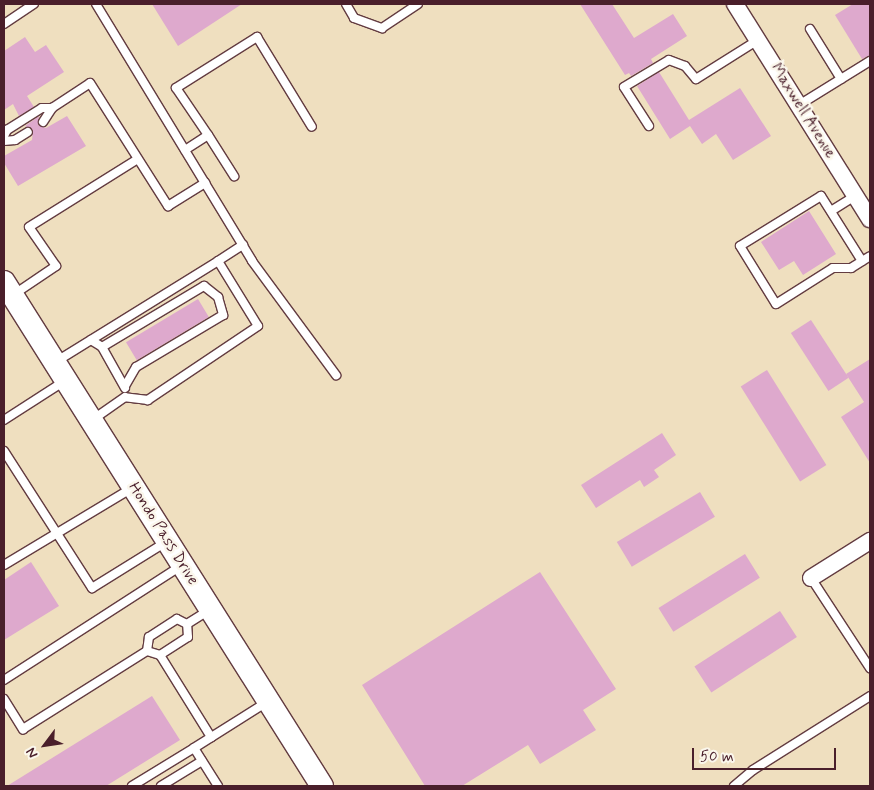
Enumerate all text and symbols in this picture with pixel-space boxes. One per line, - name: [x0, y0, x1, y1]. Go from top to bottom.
- street label: Maxwell Avenue: [765, 58, 841, 164]
- street label: Hondo Pass Drive: [124, 480, 202, 588]
- north arrow: [20, 720, 70, 770]
- scale bar: [694, 738, 838, 770]
- text: N: [22, 744, 42, 761]
- text: 50 m: [700, 747, 734, 767]

